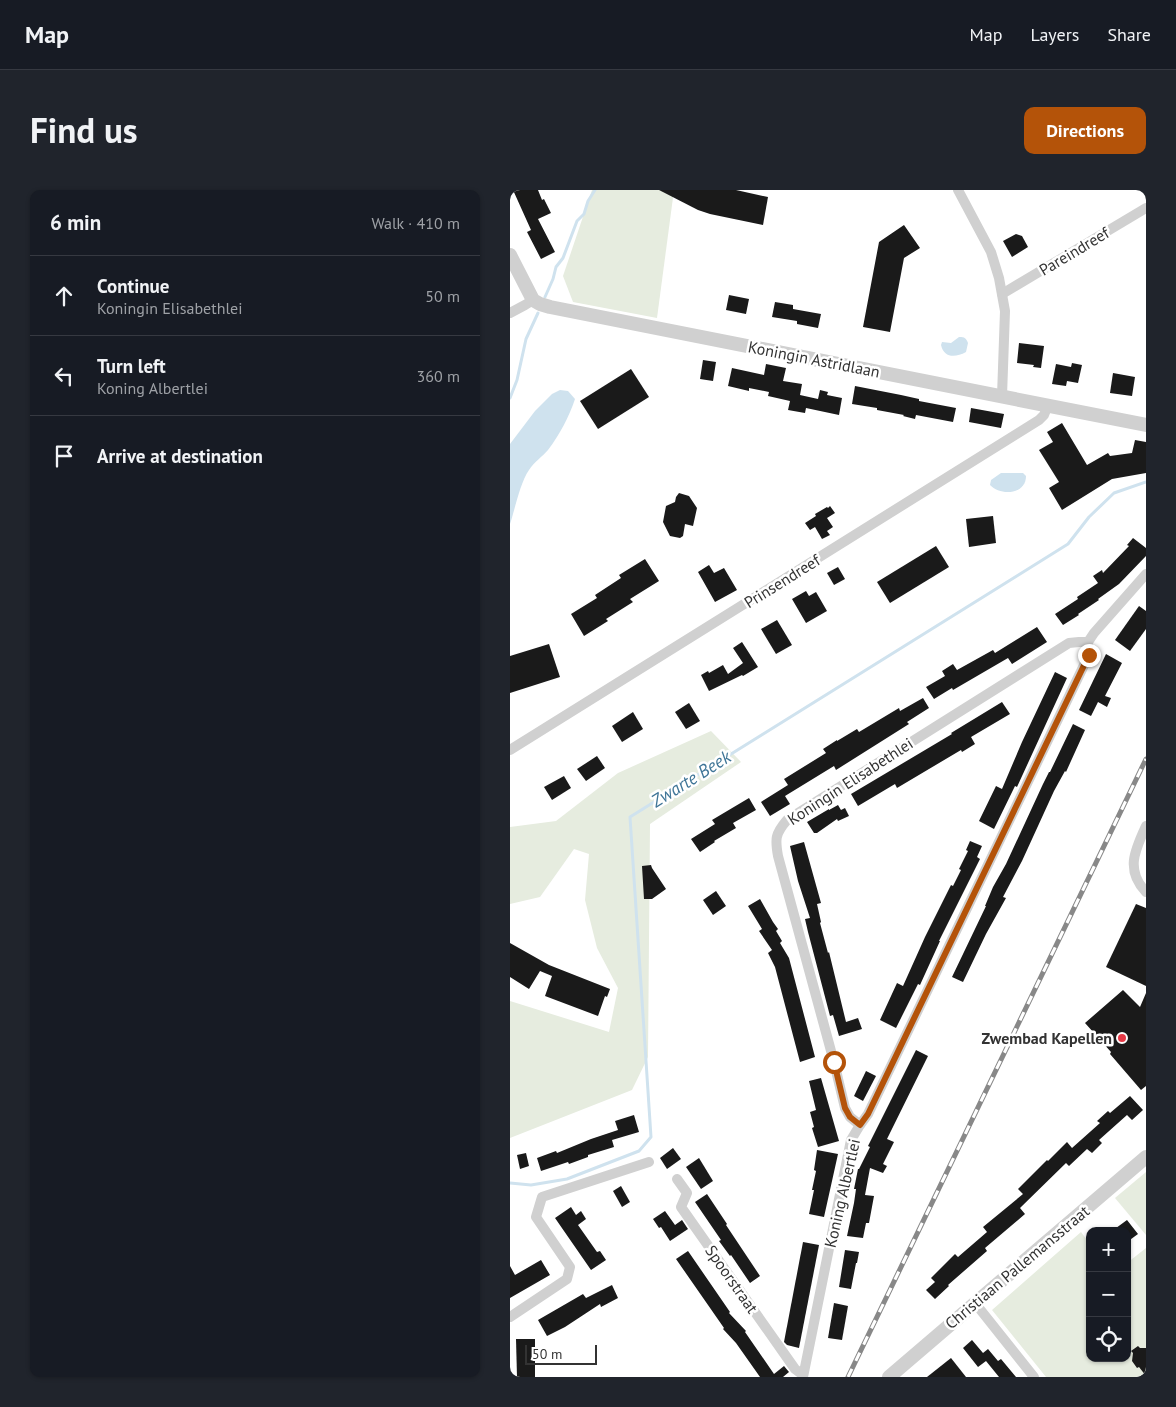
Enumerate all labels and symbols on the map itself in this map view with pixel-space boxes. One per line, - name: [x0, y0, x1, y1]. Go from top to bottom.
- street label: Pareindreef: [1035, 222, 1113, 280]
- street label: Koningin Astridlaan: [746, 336, 882, 382]
- street label: Prinsendreef: [740, 549, 824, 612]
- route end: [1078, 644, 1101, 667]
- street label: Koningin Elisabethlei: [784, 733, 916, 829]
- water label: Zwarte Beek: [646, 745, 736, 813]
- place label: Zwembad Kapellen: [981, 1028, 1112, 1048]
- marker: Zwembad Kapellen: [1116, 1032, 1128, 1044]
- route start: [823, 1051, 846, 1074]
- street label: Koning Albertlei: [820, 1137, 864, 1249]
- street label: Christiaan Pallemansstraat: [941, 1200, 1094, 1333]
- street label: Spoorstraat: [701, 1241, 763, 1317]
- scale bar: [525, 1342, 598, 1365]

